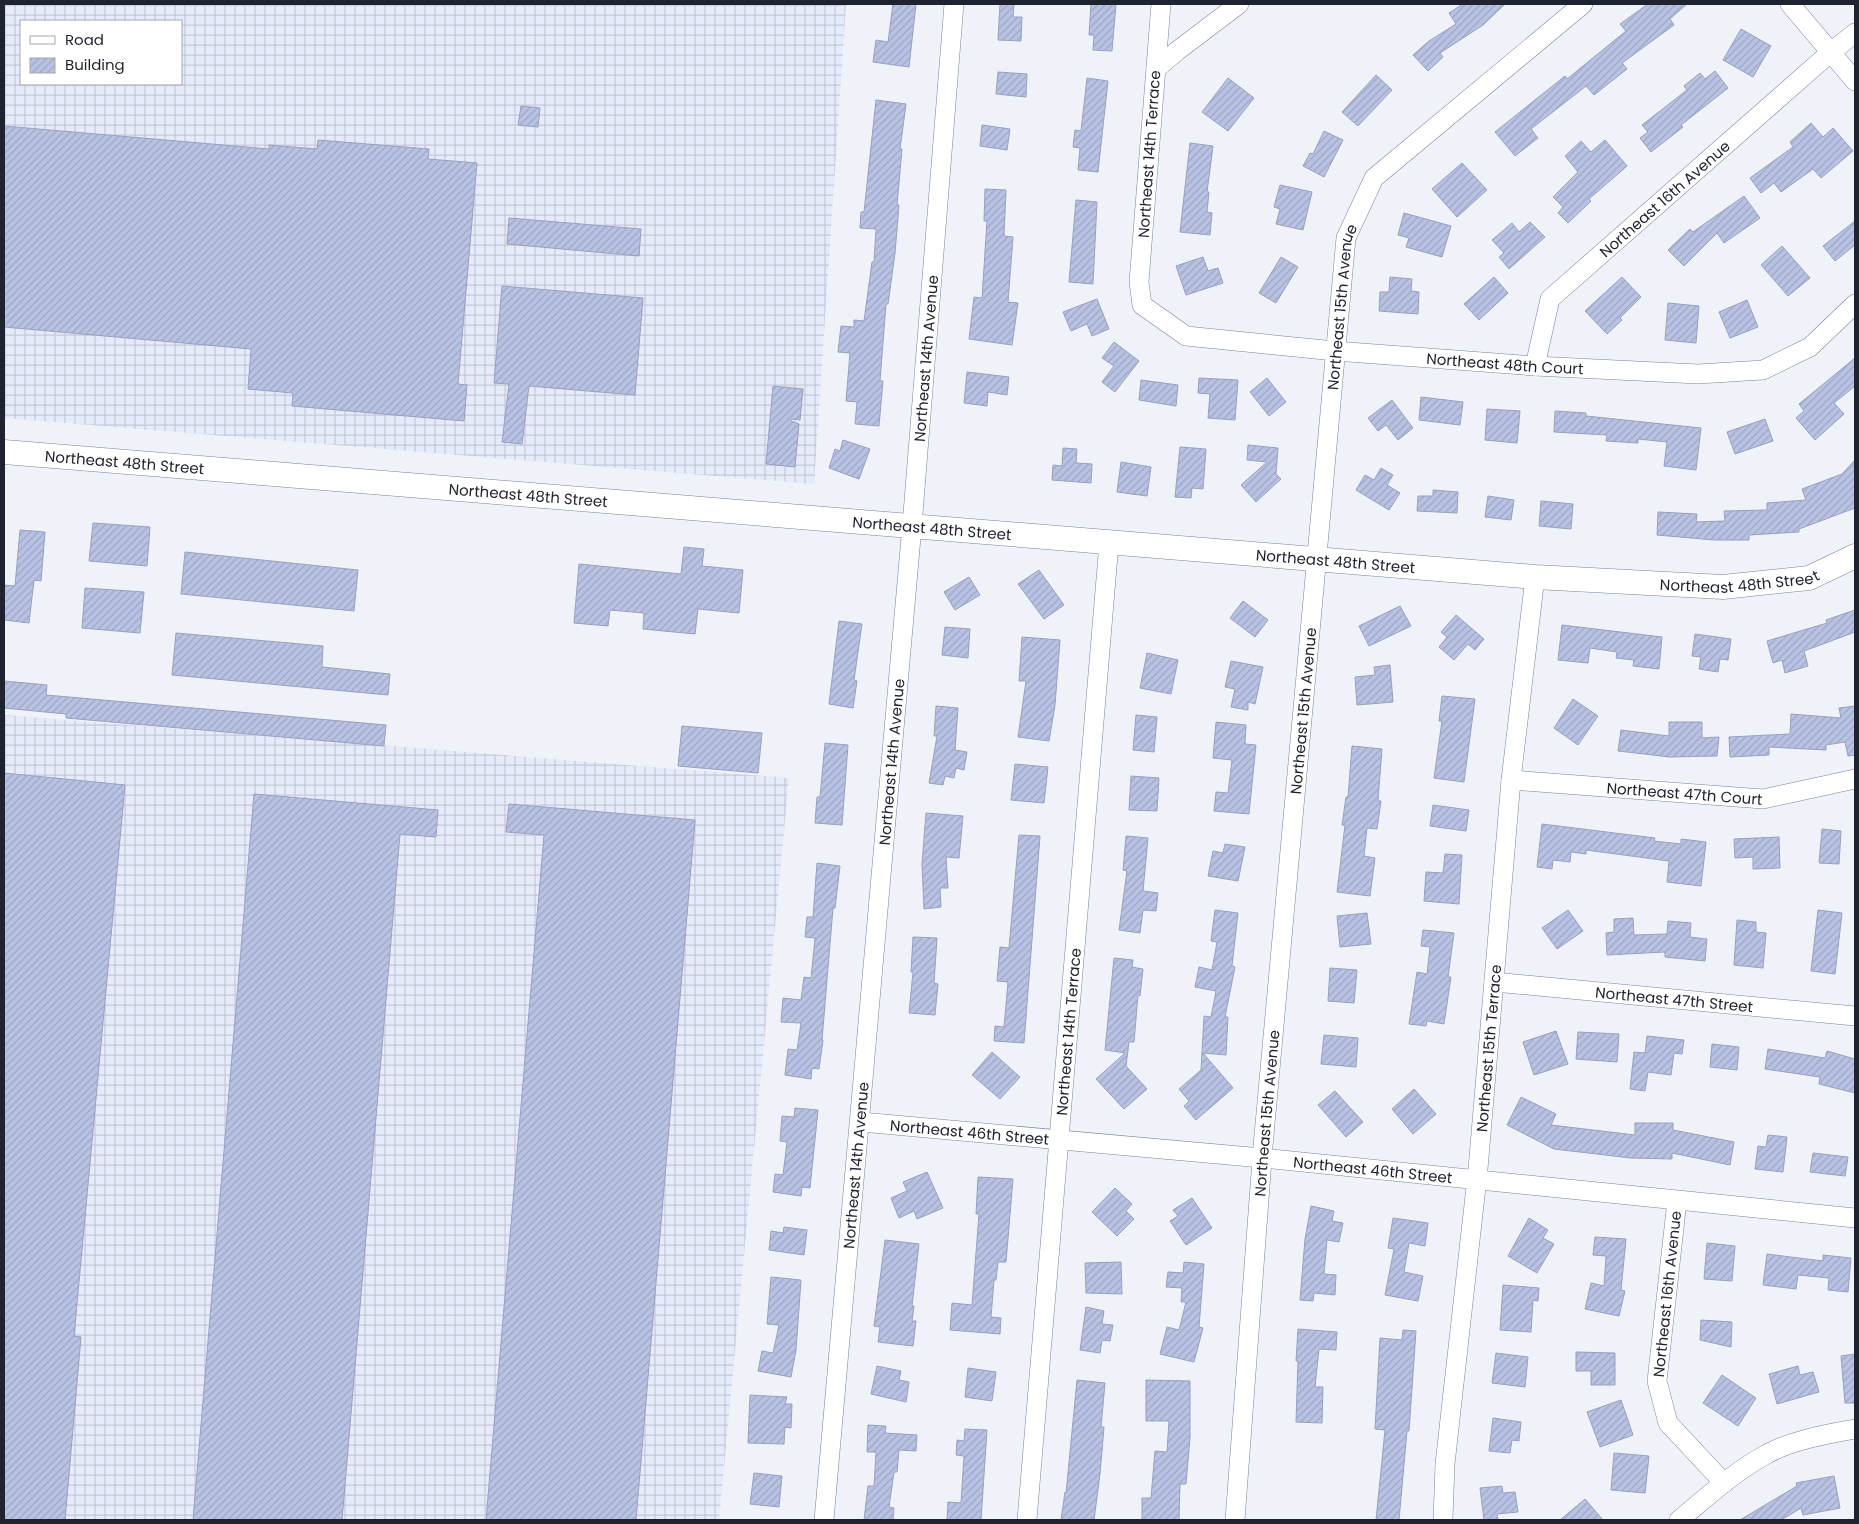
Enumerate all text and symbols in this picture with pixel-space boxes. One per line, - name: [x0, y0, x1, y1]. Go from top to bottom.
- legend: [20, 20, 182, 85]
- text: Road: [65, 29, 104, 50]
- text: Building: [65, 54, 125, 75]
- street label: Northeast 14th Terrace: [1133, 69, 1165, 239]
- street label: Northeast 16th Avenue: [1595, 135, 1734, 262]
- street label: Northeast 15th Avenue: [1322, 220, 1362, 391]
- street label: Northeast 14th Avenue: [908, 274, 943, 443]
- street label: Northeast 48th Court: [1426, 347, 1584, 379]
- street label: Northeast 48th Street: [44, 445, 205, 479]
- street label: Northeast 48th Street: [448, 478, 609, 512]
- street label: Northeast 48th Street: [852, 511, 1012, 545]
- street label: Northeast 48th Street: [1255, 544, 1416, 578]
- street label: Northeast 48th Street: [1659, 564, 1823, 598]
- street label: Northeast 15th Avenue: [1285, 627, 1321, 795]
- street label: Northeast 14th Avenue: [873, 678, 909, 846]
- street label: Northeast 47th Court: [1606, 777, 1763, 809]
- street label: Northeast 14th Terrace: [1050, 947, 1085, 1116]
- street label: Northeast 15th Terrace: [1471, 964, 1506, 1133]
- street label: Northeast 47th Street: [1594, 981, 1754, 1017]
- street label: Northeast 15th Avenue: [1249, 1029, 1284, 1197]
- street label: Northeast 14th Avenue: [838, 1081, 873, 1250]
- street label: Northeast 46th Street: [889, 1114, 1050, 1149]
- street label: Northeast 46th Street: [1292, 1151, 1453, 1188]
- street label: Northeast 16th Avenue: [1648, 1210, 1686, 1378]

